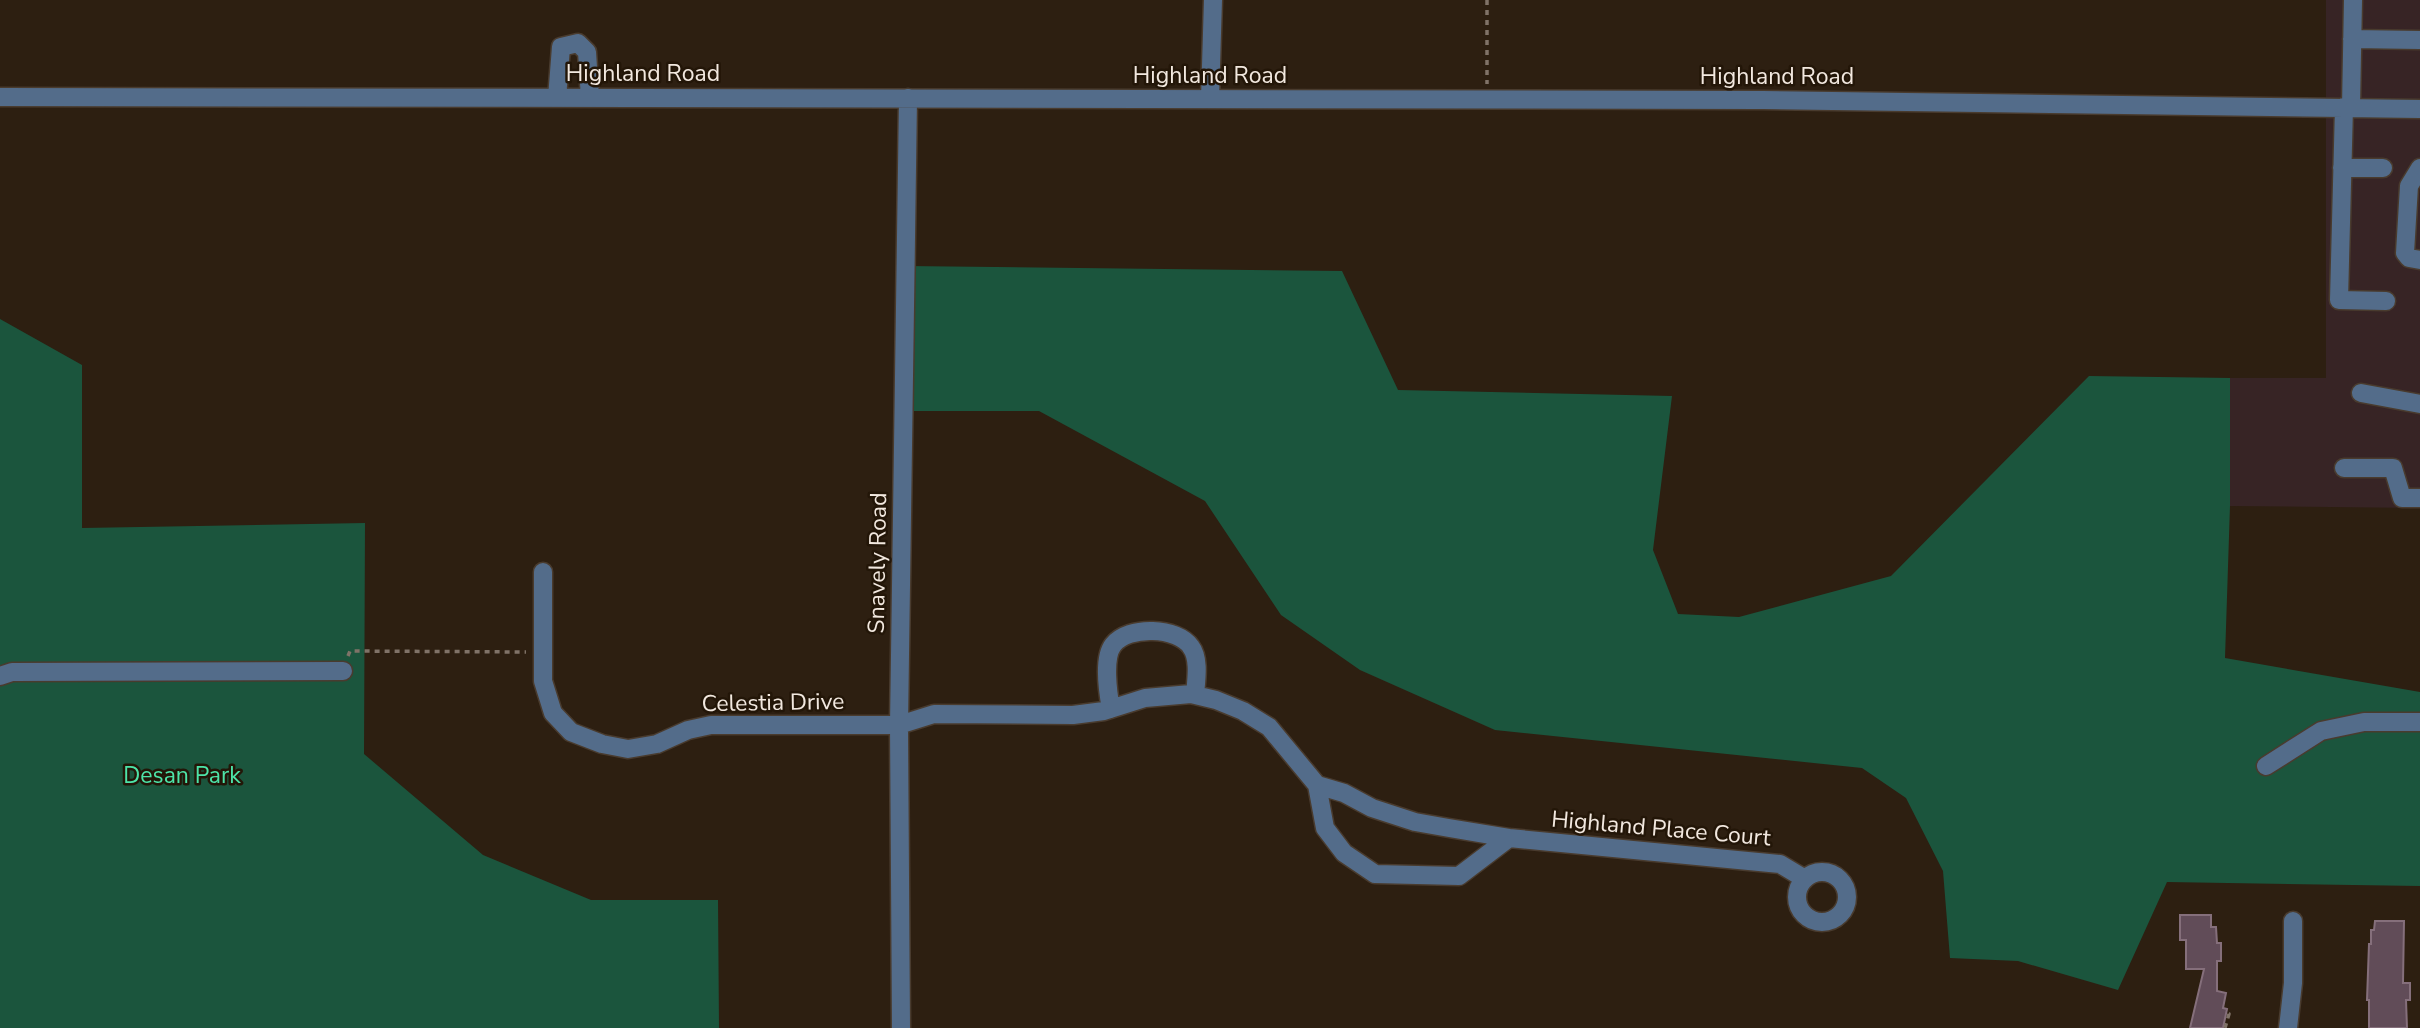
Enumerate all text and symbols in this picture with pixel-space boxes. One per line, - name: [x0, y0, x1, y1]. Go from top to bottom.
- street label: Highland Road: [566, 58, 720, 89]
- street label: Highland Road: [1133, 60, 1287, 91]
- street label: Highland Road: [1700, 61, 1854, 92]
- street label: Snavely Road: [861, 492, 894, 634]
- street label: Celestia Drive: [701, 686, 845, 719]
- park label: Desan Park: [123, 760, 241, 791]
- street label: Highland Place Court: [1550, 803, 1773, 854]

